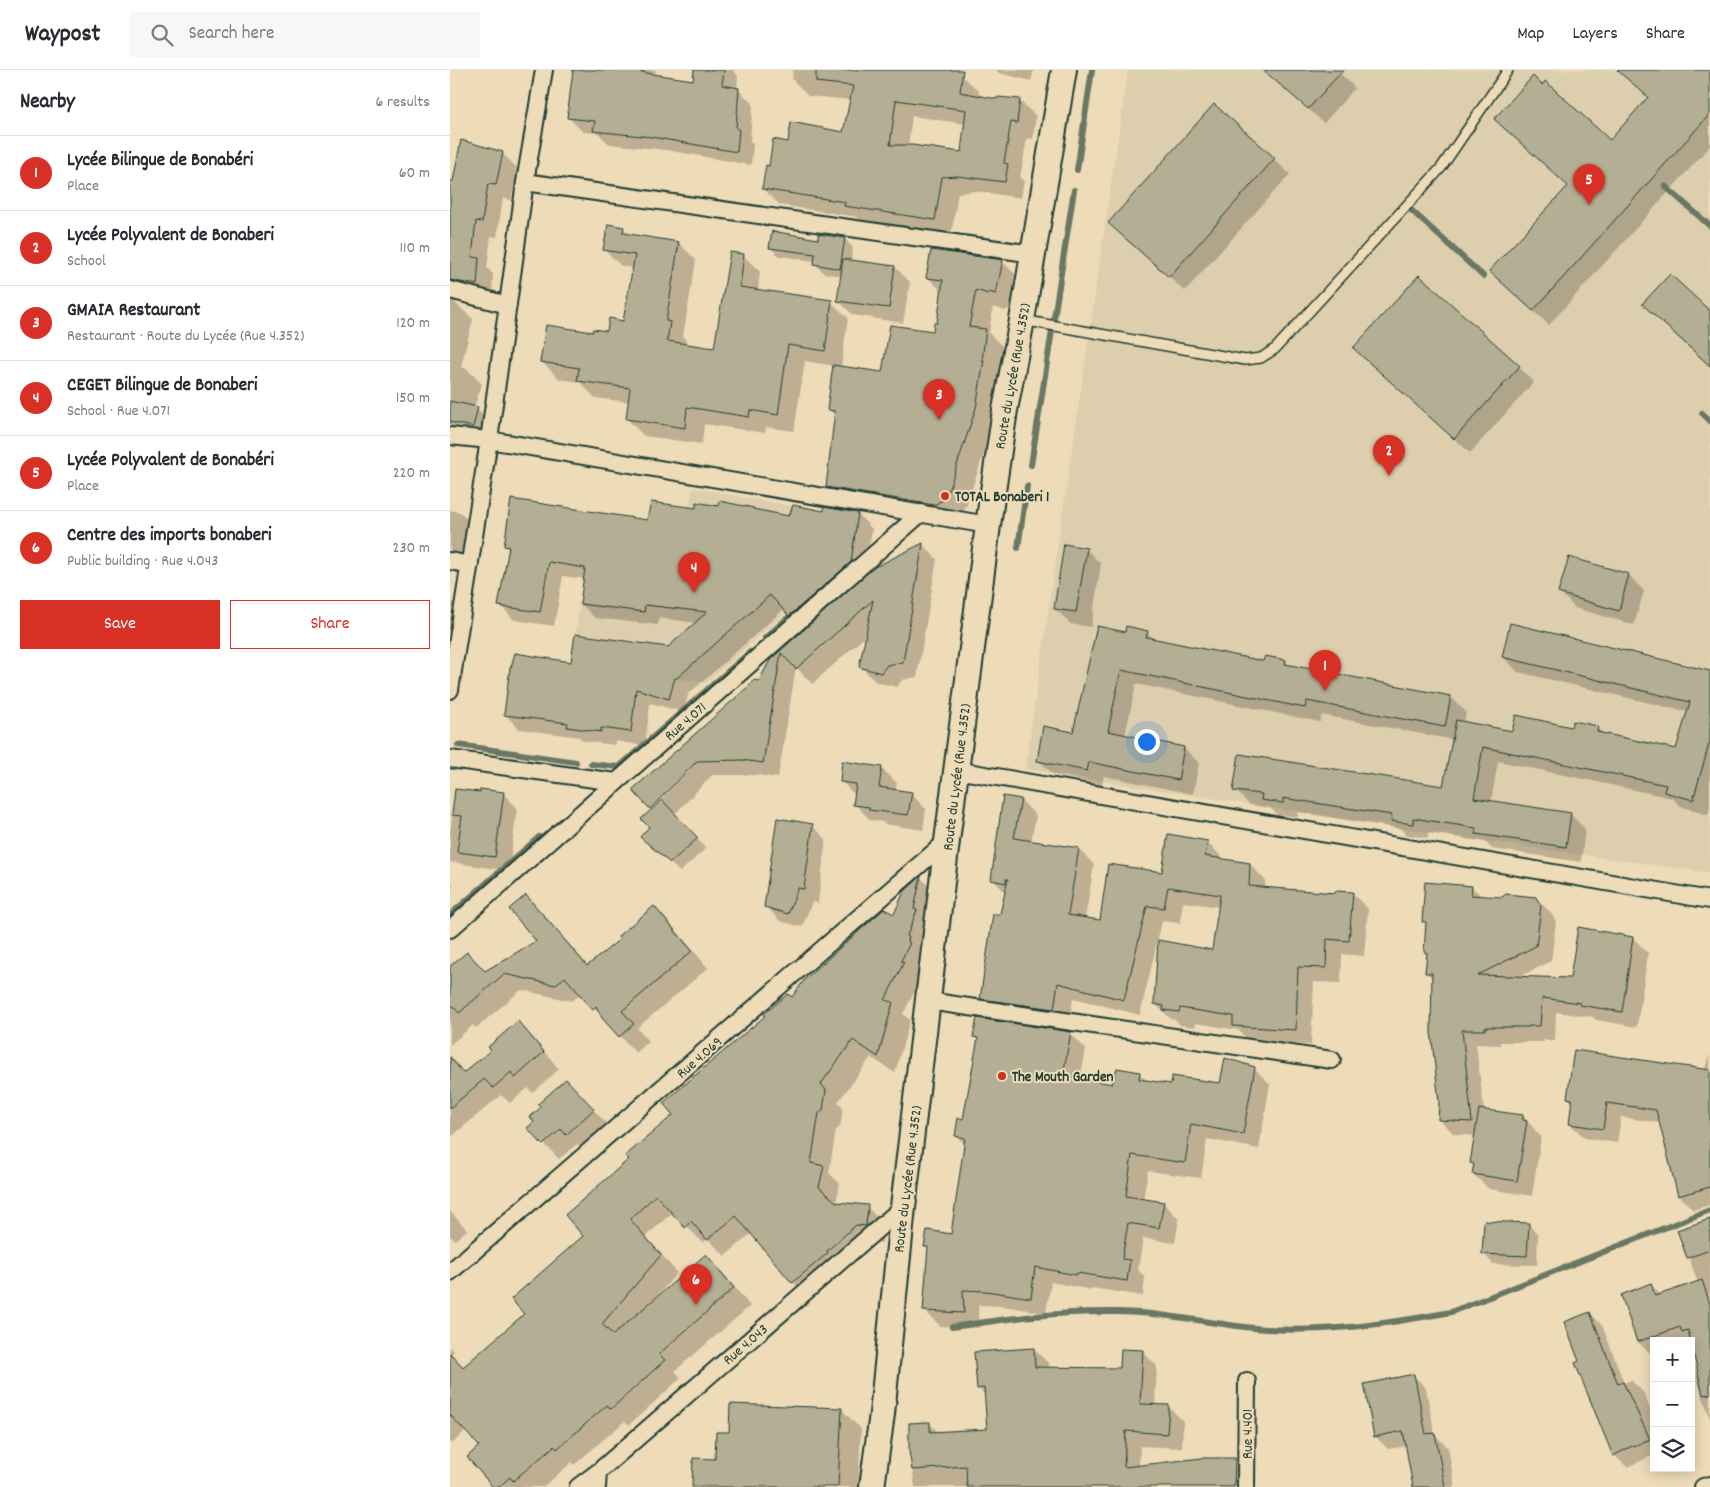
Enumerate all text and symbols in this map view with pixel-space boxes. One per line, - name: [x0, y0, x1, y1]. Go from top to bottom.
- search box: [130, 12, 480, 57]
- text: Waypost: [25, 18, 100, 52]
- icon: search: [148, 21, 176, 49]
- text: Search here: [188, 21, 274, 48]
- text: Map: [1517, 22, 1544, 47]
- text: Layers: [1572, 22, 1618, 47]
- text: Share: [1646, 22, 1685, 47]
- text: Nearby: [20, 88, 75, 118]
- text: 6 results: [375, 91, 430, 114]
- text: Lycée Bilingue de Bonabéri: [67, 148, 253, 175]
- text: 1: [34, 162, 38, 185]
- text: 60 m: [399, 162, 430, 185]
- pin: 5: [1573, 164, 1605, 205]
- text: Place: [67, 175, 99, 198]
- text: Lycée Polyvalent de Bonaberi: [67, 223, 274, 250]
- text: 2: [33, 237, 40, 260]
- text: 110 m: [400, 237, 430, 260]
- text: School: [67, 250, 106, 273]
- text: GMAIA Restaurant: [67, 298, 200, 325]
- street label: Route du Lycée (Rue 4.352): [990, 301, 1038, 451]
- text: 3: [32, 312, 40, 335]
- text: 120 m: [396, 312, 430, 335]
- text: Restaurant · Route du Lycée (Rue 4.352): [67, 325, 304, 348]
- text: CEGET Bilingue de Bonaberi: [67, 373, 258, 400]
- pin: 3: [923, 379, 955, 420]
- text: 4: [33, 387, 39, 410]
- text: 150 m: [396, 387, 430, 410]
- text: School · Rue 4.071: [67, 400, 170, 423]
- pin: 2: [1373, 435, 1405, 476]
- text: Lycée Polyvalent de Bonabéri: [67, 448, 274, 475]
- text: 5: [32, 462, 40, 485]
- text: 220 m: [393, 462, 430, 485]
- text: Place: [67, 475, 99, 498]
- place label: TOTAL Bonaberi 1: [955, 487, 1049, 509]
- marker: TOTAL Bonaberi 1: [939, 490, 951, 502]
- text: Centre des imports bonaberi: [67, 523, 272, 550]
- text: 6: [32, 537, 40, 560]
- text: 230 m: [393, 537, 430, 560]
- text: Public building · Rue 4.043: [67, 550, 218, 573]
- pin: 4: [678, 552, 710, 593]
- button: Save: [20, 600, 220, 649]
- button: Share: [230, 600, 430, 649]
- pin: 1: [1309, 650, 1341, 691]
- street label: Rue 4.071: [660, 698, 712, 747]
- street label: Route du Lycée (Rue 4.352): [938, 702, 978, 852]
- your location: [1134, 729, 1160, 755]
- street label: Rue 4.069: [672, 1032, 728, 1085]
- place label: The Mouth Garden: [1012, 1067, 1113, 1089]
- marker: The Mouth Garden: [996, 1070, 1008, 1082]
- street label: Route du Lycée (Rue 4.352): [889, 1104, 929, 1254]
- pin: 6: [680, 1264, 712, 1305]
- street label: Rue 4.043: [719, 1320, 774, 1371]
- map controls: [1650, 1337, 1695, 1472]
- button: +: [1650, 1337, 1695, 1382]
- button: −: [1650, 1382, 1695, 1427]
- street label: Rue 4.401: [1238, 1409, 1260, 1459]
- button: layers: [1650, 1427, 1695, 1472]

